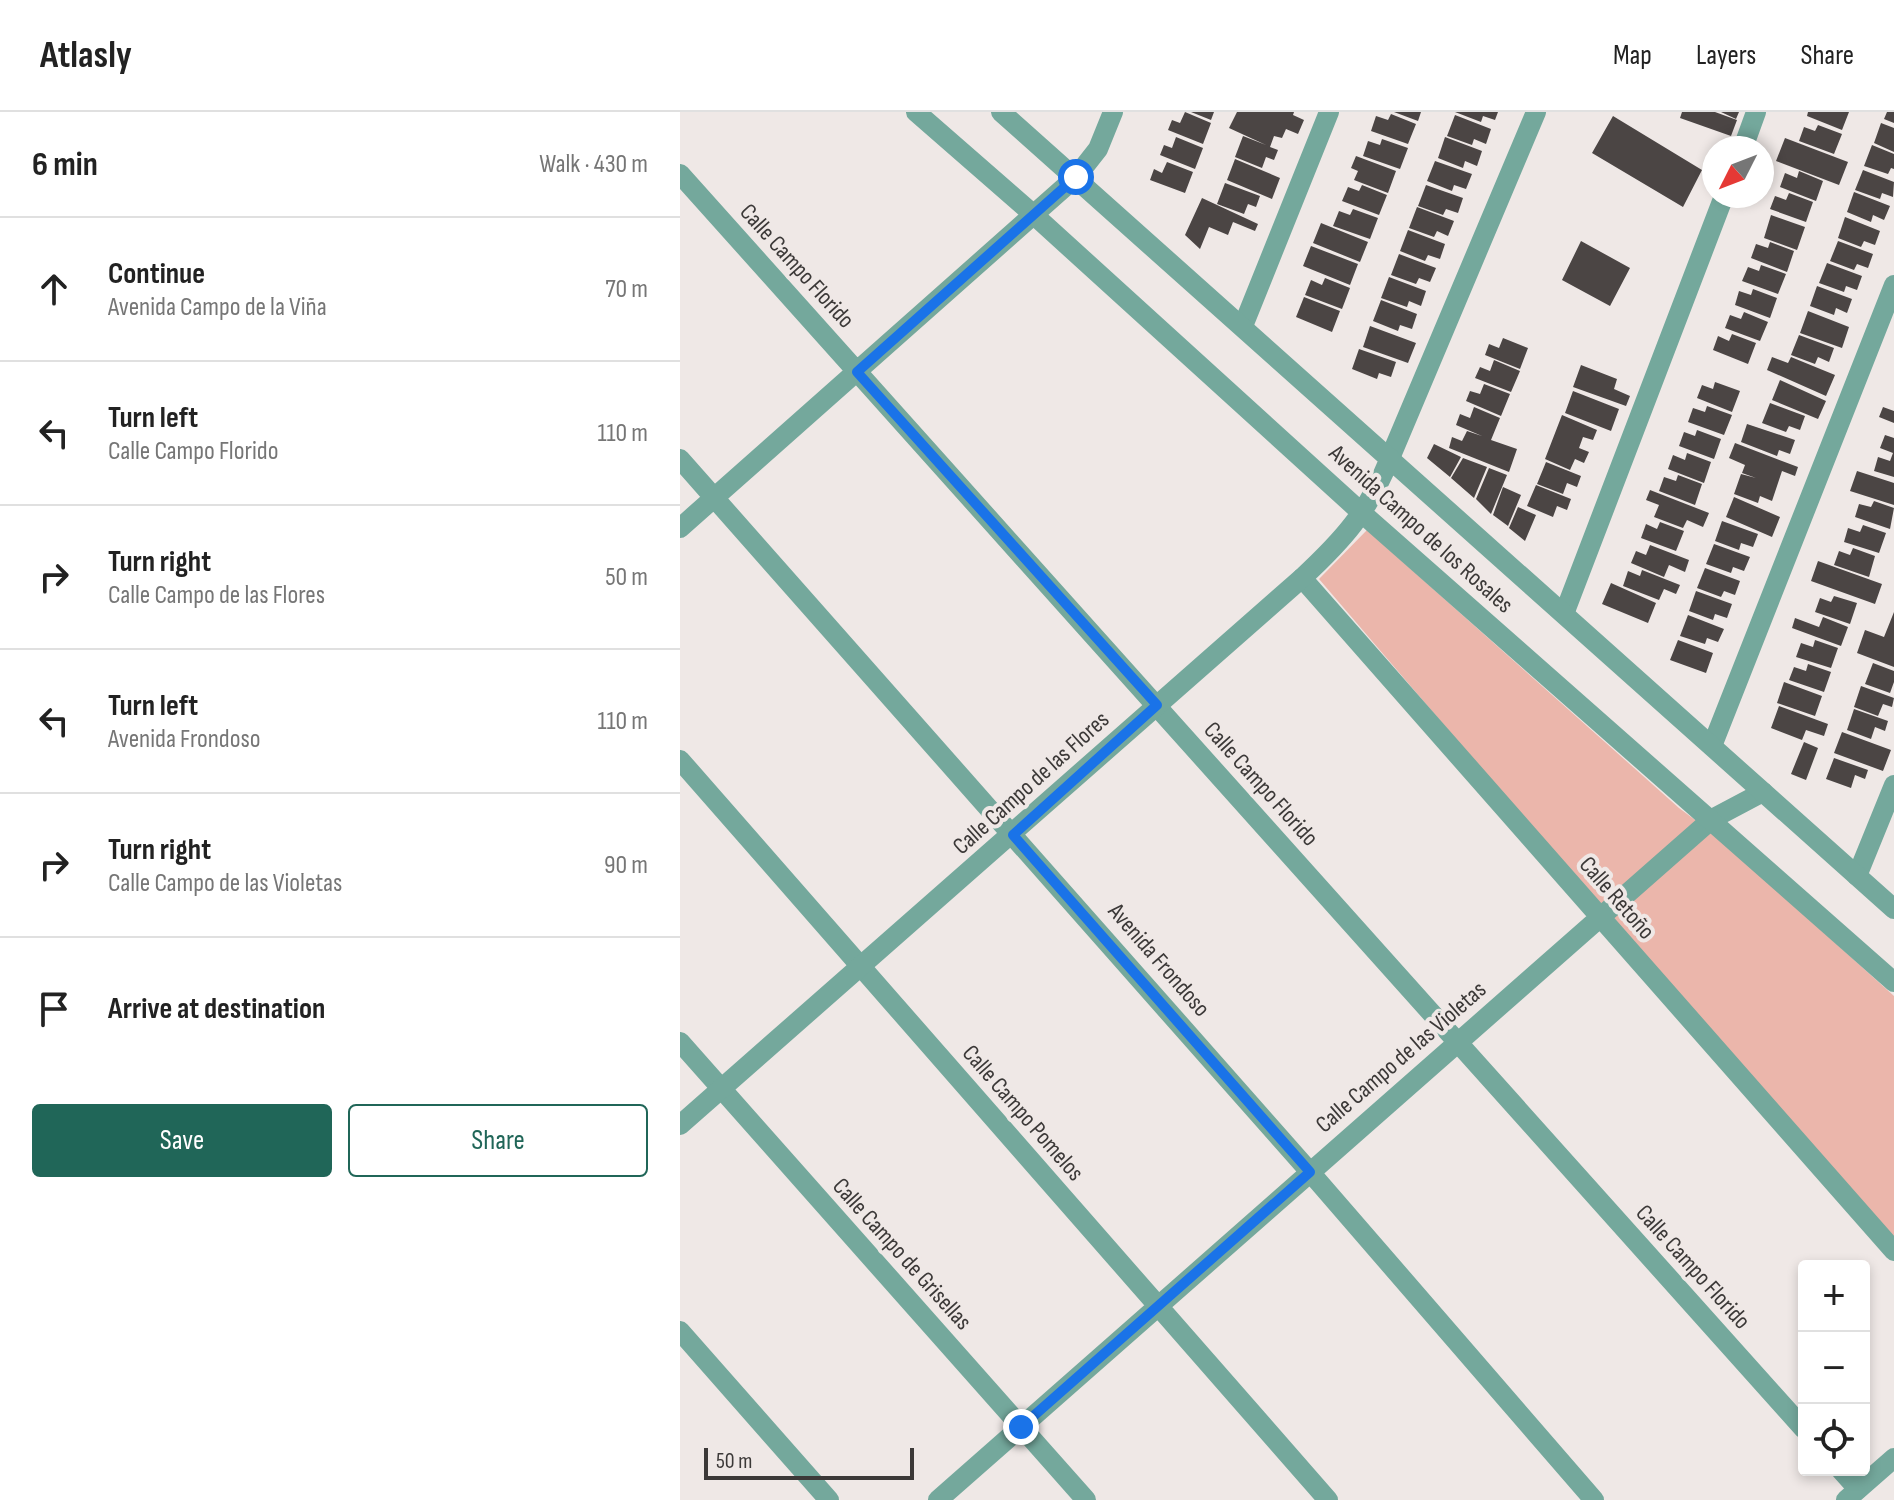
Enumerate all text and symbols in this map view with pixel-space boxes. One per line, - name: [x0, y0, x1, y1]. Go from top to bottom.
- text: Atlasly: [40, 33, 132, 78]
- text: Map: [1613, 39, 1652, 72]
- text: Layers: [1696, 39, 1756, 72]
- text: Share: [1800, 39, 1854, 72]
- north arrow: [1702, 136, 1774, 208]
- text: 6 min: [32, 144, 98, 185]
- text: Walk · 430 m: [539, 149, 648, 180]
- route start: [1058, 159, 1094, 195]
- street label: Calle Campo Florido: [734, 198, 860, 334]
- text: Continue: [108, 256, 205, 292]
- icon: ahead: [32, 267, 76, 311]
- text: 70 m: [605, 274, 648, 305]
- text: Avenida Campo de la Viña: [108, 292, 327, 323]
- text: Turn left: [108, 400, 198, 436]
- icon: left: [32, 411, 76, 455]
- text: 110 m: [597, 418, 648, 449]
- text: Calle Campo Florido: [108, 436, 278, 467]
- street label: Avenida Campo de los Rosales: [1322, 438, 1519, 619]
- text: Turn right: [108, 544, 211, 580]
- icon: right: [32, 555, 76, 599]
- text: 50 m: [605, 562, 648, 593]
- text: Calle Campo de las Flores: [108, 580, 325, 611]
- text: Turn left: [108, 688, 198, 724]
- icon: left: [32, 699, 76, 743]
- street label: Calle Campo de las Flores: [947, 705, 1115, 861]
- text: 110 m: [597, 706, 648, 737]
- street label: Calle Campo Florido: [1198, 716, 1324, 852]
- text: Avenida Frondoso: [108, 724, 261, 755]
- text: Turn right: [108, 832, 211, 868]
- icon: right: [32, 843, 76, 887]
- text: 90 m: [604, 850, 648, 881]
- street label: Calle Retoño: [1573, 851, 1661, 945]
- text: Calle Campo de las Violetas: [108, 868, 342, 899]
- street label: Avenida Frondoso: [1101, 897, 1216, 1023]
- street label: Calle Campo de las Violetas: [1310, 975, 1492, 1139]
- icon: arrive: [32, 987, 76, 1031]
- text: Arrive at destination: [108, 991, 325, 1027]
- street label: Calle Campo Pomelos: [956, 1039, 1090, 1187]
- button: Save: [32, 1104, 332, 1177]
- button: Share: [348, 1104, 648, 1177]
- street label: Calle Campo de Grisellas: [826, 1172, 978, 1336]
- street label: Calle Campo Florido: [1630, 1199, 1756, 1335]
- map controls: [1798, 1260, 1870, 1476]
- button: +: [1798, 1260, 1870, 1332]
- button: −: [1798, 1332, 1870, 1404]
- button: locate: [1798, 1404, 1870, 1476]
- route end: [1003, 1409, 1039, 1445]
- scale bar: [704, 1444, 914, 1480]
- text: 50 m: [716, 1448, 752, 1475]

